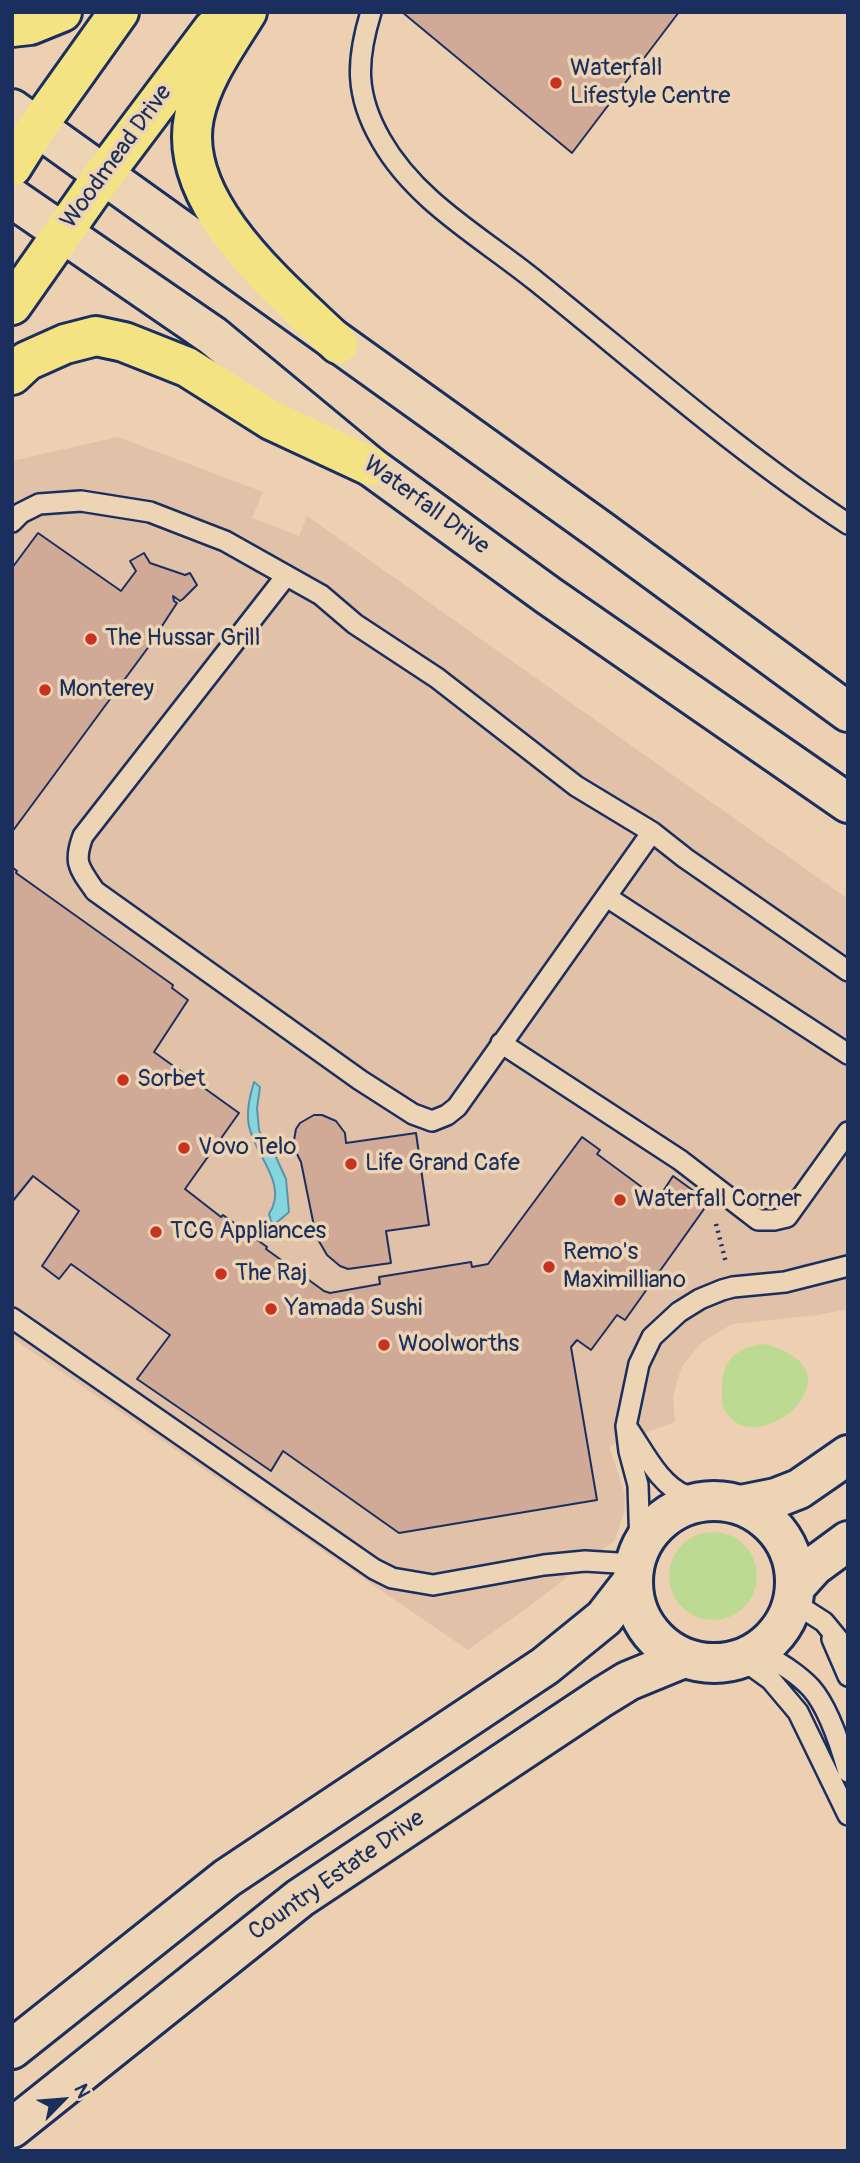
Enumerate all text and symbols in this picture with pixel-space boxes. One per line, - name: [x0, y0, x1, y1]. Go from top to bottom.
- place label: Waterfall Lifestyle Centre: [570, 55, 730, 111]
- marker: Waterfall Lifestyle Centre: [548, 75, 564, 91]
- street label: Woodmead Drive: [55, 80, 179, 234]
- street label: Waterfall Drive: [357, 451, 495, 561]
- place label: The Hussar Grill: [105, 625, 260, 653]
- marker: The Hussar Grill: [83, 631, 99, 647]
- place label: Monterey: [59, 676, 154, 704]
- marker: Monterey: [37, 682, 53, 698]
- place label: Sorbet: [137, 1066, 206, 1094]
- marker: Sorbet: [115, 1072, 131, 1088]
- place label: Vovo Telo: [198, 1134, 296, 1162]
- marker: Vovo Telo: [176, 1140, 192, 1156]
- place label: Life Grand Cafe: [365, 1150, 520, 1178]
- marker: Life Grand Cafe: [343, 1156, 359, 1172]
- place label: Waterfall Corner: [634, 1186, 802, 1214]
- marker: Waterfall Corner: [612, 1192, 628, 1208]
- place label: TCG Appliances: [170, 1218, 326, 1246]
- marker: TCG Appliances: [148, 1224, 164, 1240]
- place label: Remo's Maximilliano: [563, 1239, 686, 1295]
- marker: Remo's Maximilliano: [541, 1259, 557, 1275]
- place label: The Raj: [235, 1260, 307, 1288]
- marker: The Raj: [213, 1266, 229, 1282]
- place label: Yamada Sushi: [285, 1295, 422, 1323]
- marker: Yamada Sushi: [263, 1301, 279, 1317]
- place label: Woolworths: [398, 1331, 519, 1359]
- marker: Woolworths: [376, 1337, 392, 1353]
- street label: Country Estate Drive: [244, 1805, 430, 1947]
- north arrow: [28, 2065, 98, 2135]
- text: N: [68, 2080, 96, 2102]

